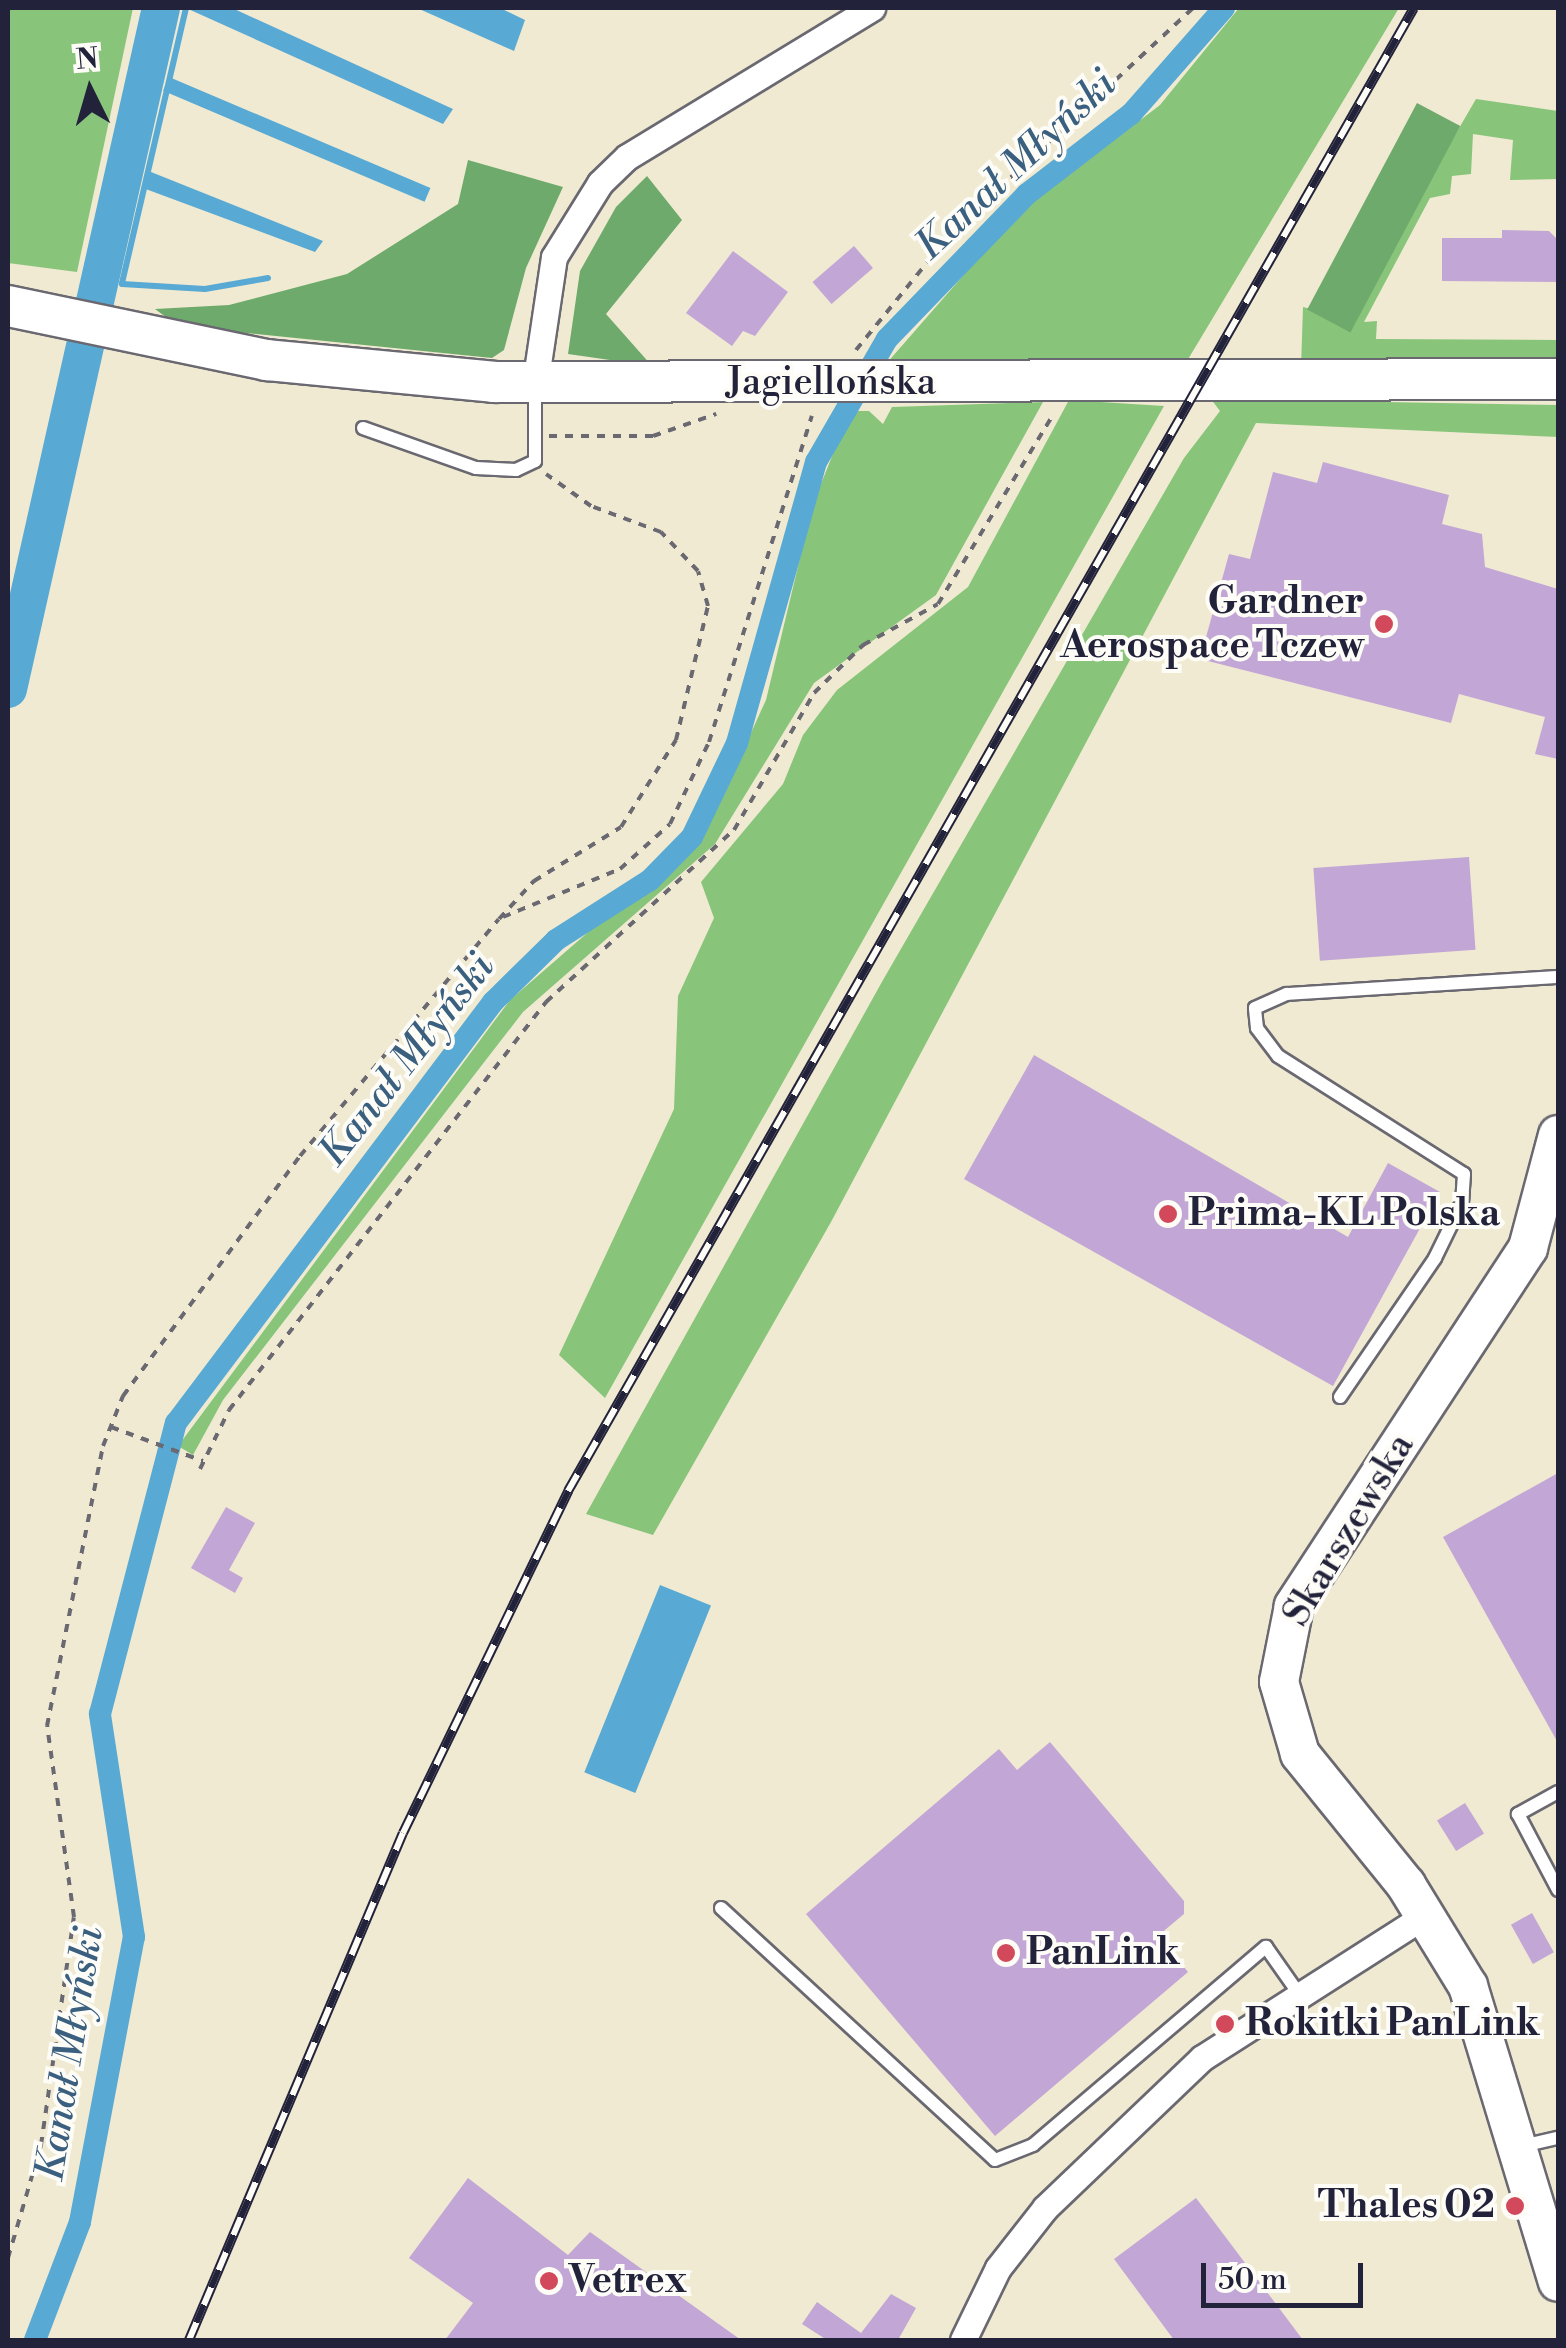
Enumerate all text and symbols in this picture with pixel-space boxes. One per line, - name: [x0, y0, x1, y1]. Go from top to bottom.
- north arrow: [40, 40, 140, 140]
- text: N: [75, 41, 100, 78]
- water label: Kanał Młyński: [906, 60, 1126, 270]
- street label: Jagiellońska: [726, 360, 936, 406]
- place label: Gardner Aerospace Tczew: [1060, 579, 1364, 668]
- marker: Gardner Aerospace Tczew: [1373, 613, 1395, 635]
- water label: Kanał Młyński: [309, 944, 505, 1176]
- place label: Prima-KL Polska: [1188, 1191, 1500, 1237]
- marker: Prima-KL Polska: [1157, 1203, 1179, 1225]
- street label: Skarszewska: [1274, 1426, 1424, 1634]
- water label: Kanał Młyński: [26, 1923, 114, 2185]
- place label: PanLink: [1026, 1930, 1180, 1976]
- marker: PanLink: [995, 1942, 1017, 1964]
- place label: Rokitki PanLink: [1245, 2001, 1539, 2047]
- marker: Rokitki PanLink: [1214, 2013, 1236, 2035]
- place label: Thales 02: [1318, 2183, 1495, 2229]
- marker: Thales 02: [1504, 2195, 1526, 2217]
- scale bar: [1206, 2243, 1368, 2305]
- place label: Vetrex: [569, 2258, 687, 2304]
- text: 50 m: [1218, 2261, 1287, 2299]
- marker: Vetrex: [538, 2270, 560, 2292]

